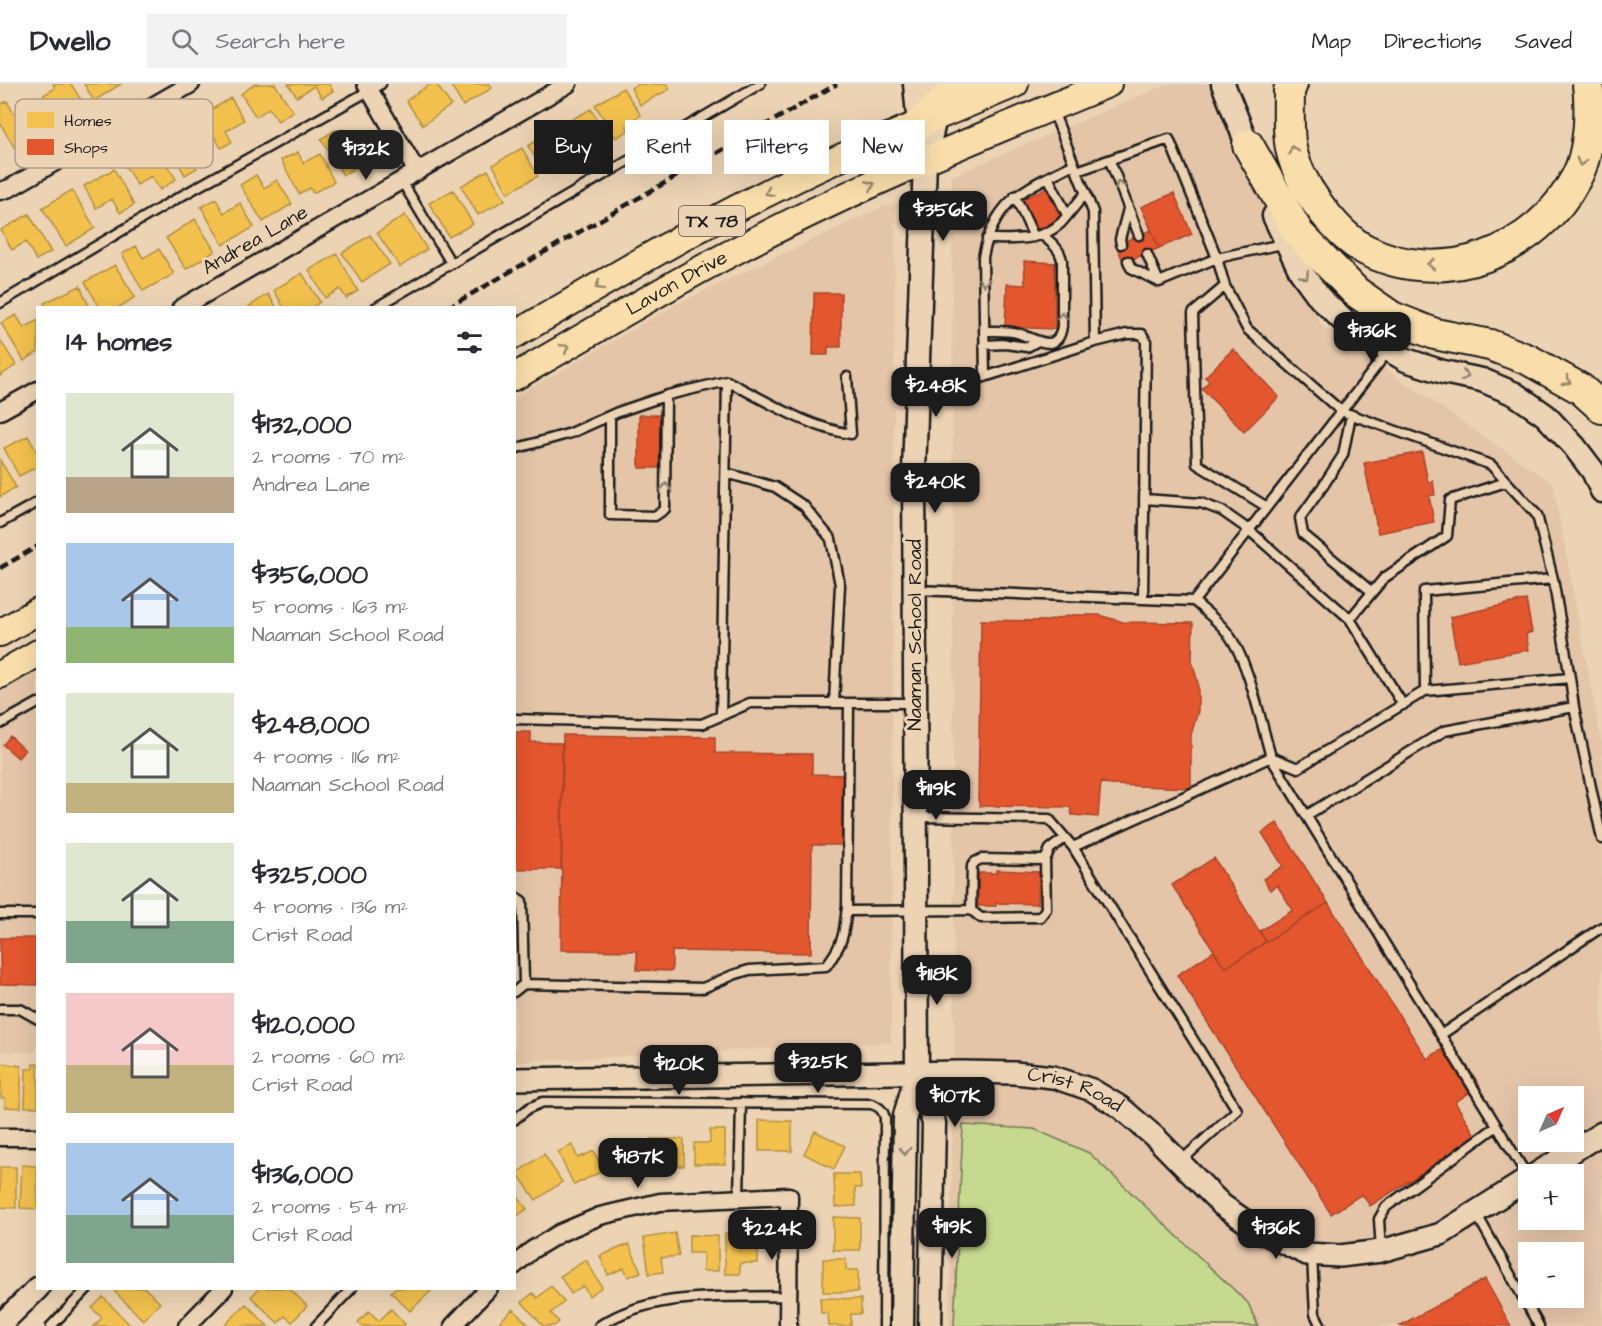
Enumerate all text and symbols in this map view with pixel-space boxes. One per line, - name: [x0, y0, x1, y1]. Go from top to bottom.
- search box: [147, 14, 567, 68]
- text: Dwello: [30, 22, 111, 61]
- icon: search: [168, 25, 201, 58]
- text: Search here: [216, 26, 345, 57]
- text: Map: [1311, 27, 1351, 56]
- text: Directions: [1384, 27, 1482, 56]
- text: Saved: [1515, 27, 1572, 56]
- legend: [15, 99, 213, 168]
- text: Homes: [64, 110, 112, 132]
- chip: Buy: [534, 120, 613, 174]
- chip: Rent: [625, 120, 712, 174]
- chip: Filters: [724, 120, 829, 174]
- chip: New: [841, 120, 925, 174]
- pin: $132K: [324, 130, 408, 181]
- text: $132K: [342, 135, 390, 163]
- text: Shops: [64, 137, 108, 159]
- one-way arrow: [1288, 145, 1300, 156]
- one-way arrow: [1576, 157, 1589, 167]
- one-way arrow: [864, 180, 875, 192]
- one-way arrow: [1114, 180, 1126, 191]
- one-way arrow: [765, 184, 776, 196]
- pin: $356K: [901, 191, 985, 242]
- text: $356K: [913, 196, 973, 224]
- street label: Andrea Lane: [197, 198, 313, 282]
- road number: TX 78: [679, 206, 745, 236]
- street label: Lavon Drive: [621, 243, 732, 323]
- one-way arrow: [1427, 258, 1436, 270]
- one-way arrow: [1297, 270, 1309, 280]
- one-way arrow: [977, 278, 990, 287]
- one-way arrow: [595, 279, 605, 291]
- one-way arrow: [1056, 311, 1068, 320]
- pin: $136K: [1330, 312, 1414, 363]
- text: $136K: [1348, 317, 1396, 345]
- text: 14 homes: [66, 324, 172, 360]
- icon: filters: [453, 326, 486, 359]
- one-way arrow: [559, 344, 569, 356]
- pin: $248K: [894, 367, 978, 418]
- one-way arrow: [1460, 369, 1470, 382]
- text: $248K: [905, 372, 967, 400]
- one-way arrow: [1561, 374, 1572, 385]
- text: $132,000: [252, 407, 352, 443]
- icon: home: [114, 417, 186, 489]
- text: 2 rooms · 70 m²: [252, 443, 405, 471]
- pin: $240K: [893, 463, 977, 514]
- text: $240K: [905, 468, 965, 496]
- text: Andrea Lane: [252, 471, 370, 499]
- one-way arrow: [659, 482, 672, 491]
- street label: Naaman School Road: [901, 539, 929, 731]
- text: $356,000: [252, 557, 368, 593]
- icon: home: [114, 567, 186, 639]
- text: 5 rooms · 163 m²: [252, 593, 408, 621]
- text: Naaman School Road: [252, 621, 444, 649]
- text: $248,000: [252, 707, 370, 743]
- icon: home: [114, 717, 186, 789]
- text: 4 rooms · 116 m²: [252, 743, 400, 771]
- pin: $119K: [894, 770, 978, 821]
- text: Naaman School Road: [252, 771, 444, 799]
- text: $119K: [916, 775, 956, 803]
- text: $325,000: [252, 857, 367, 893]
- icon: home: [114, 867, 186, 939]
- text: 4 rooms · 136 m²: [252, 893, 408, 921]
- text: Crist Road: [252, 921, 352, 949]
- pin: $118K: [895, 955, 979, 1006]
- text: $118K: [916, 960, 958, 988]
- text: $120,000: [252, 1007, 355, 1043]
- icon: home: [114, 1017, 186, 1089]
- text: 2 rooms · 60 m²: [252, 1043, 406, 1071]
- pin: $325K: [776, 1043, 860, 1094]
- pin: $120K: [637, 1045, 721, 1096]
- text: $325K: [788, 1048, 848, 1076]
- text: $120K: [654, 1050, 704, 1078]
- street label: Crist Road: [1026, 1060, 1128, 1120]
- text: Crist Road: [252, 1071, 352, 1099]
- pin: $107K: [913, 1077, 997, 1128]
- text: $107K: [930, 1082, 980, 1110]
- north arrow: [1518, 1086, 1584, 1152]
- map controls: [1518, 1086, 1584, 1308]
- pin: $187K: [596, 1138, 680, 1189]
- text: $187K: [612, 1143, 664, 1171]
- one-way arrow: [899, 1146, 911, 1155]
- text: $136,000: [252, 1157, 353, 1193]
- button: +: [1518, 1164, 1584, 1230]
- icon: home: [114, 1167, 186, 1239]
- text: 2 rooms · 54 m²: [252, 1193, 408, 1221]
- pin: $119K: [910, 1208, 994, 1259]
- pin: $136K: [1234, 1209, 1318, 1260]
- pin: $224K: [730, 1210, 814, 1261]
- text: $119K: [932, 1213, 972, 1241]
- text: $136K: [1252, 1214, 1300, 1242]
- text: $224K: [742, 1215, 802, 1243]
- text: Crist Road: [252, 1221, 352, 1249]
- button: −: [1518, 1242, 1584, 1308]

